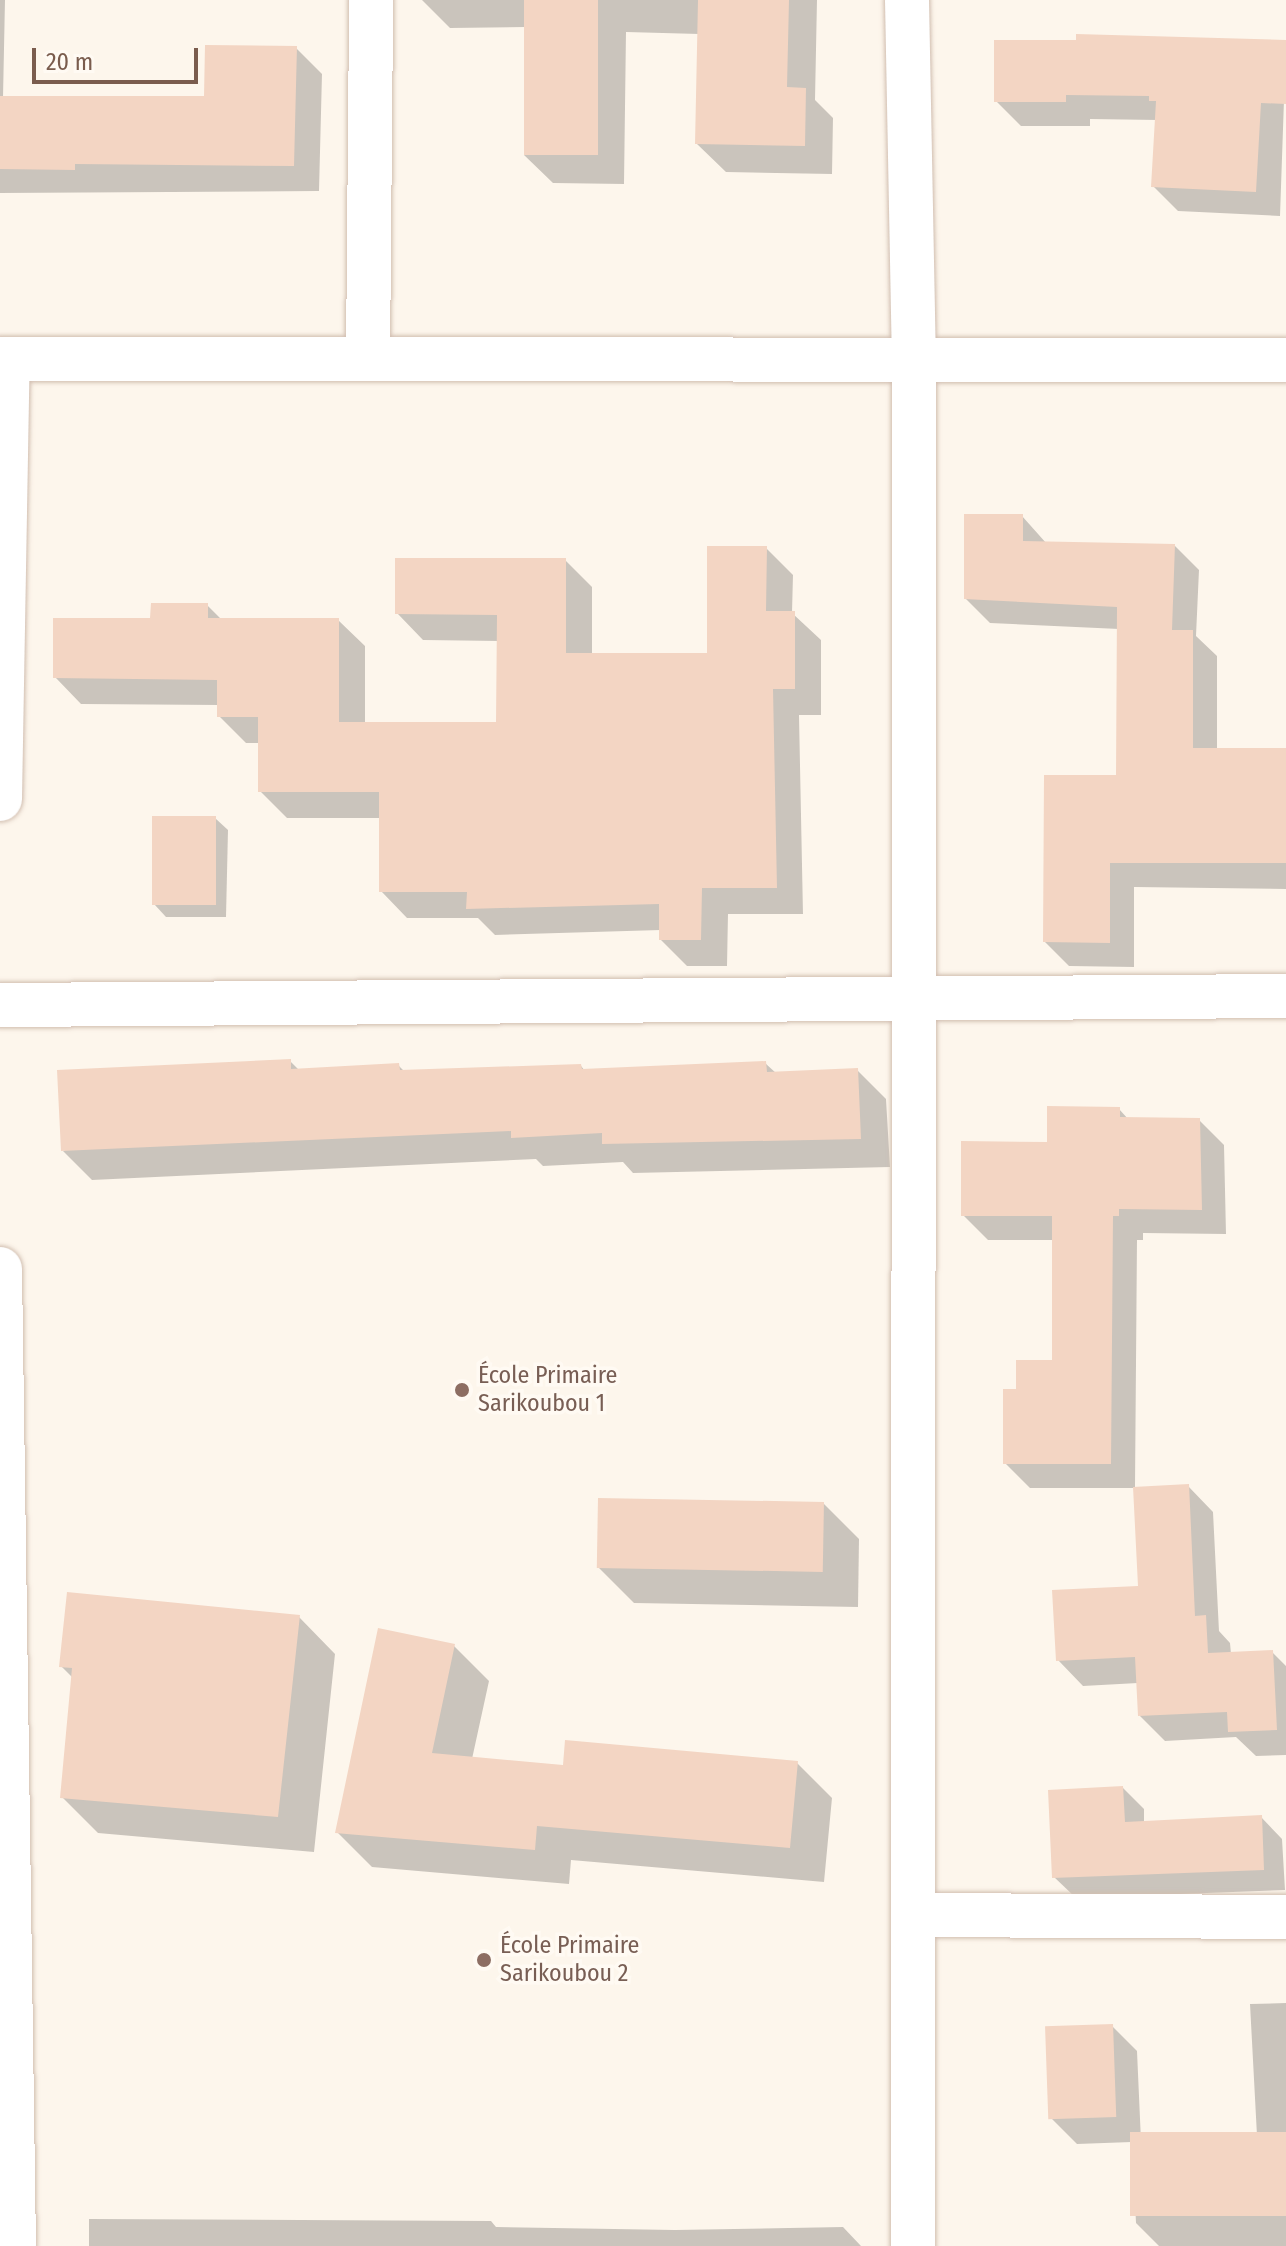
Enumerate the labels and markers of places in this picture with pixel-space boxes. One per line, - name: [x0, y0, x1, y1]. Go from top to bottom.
- place label: École Primaire Sarikoubou 1: [478, 1362, 617, 1418]
- marker: École Primaire Sarikoubou 1: [453, 1381, 471, 1399]
- place label: École Primaire Sarikoubou 2: [500, 1932, 639, 1988]
- marker: École Primaire Sarikoubou 2: [475, 1951, 493, 1969]

